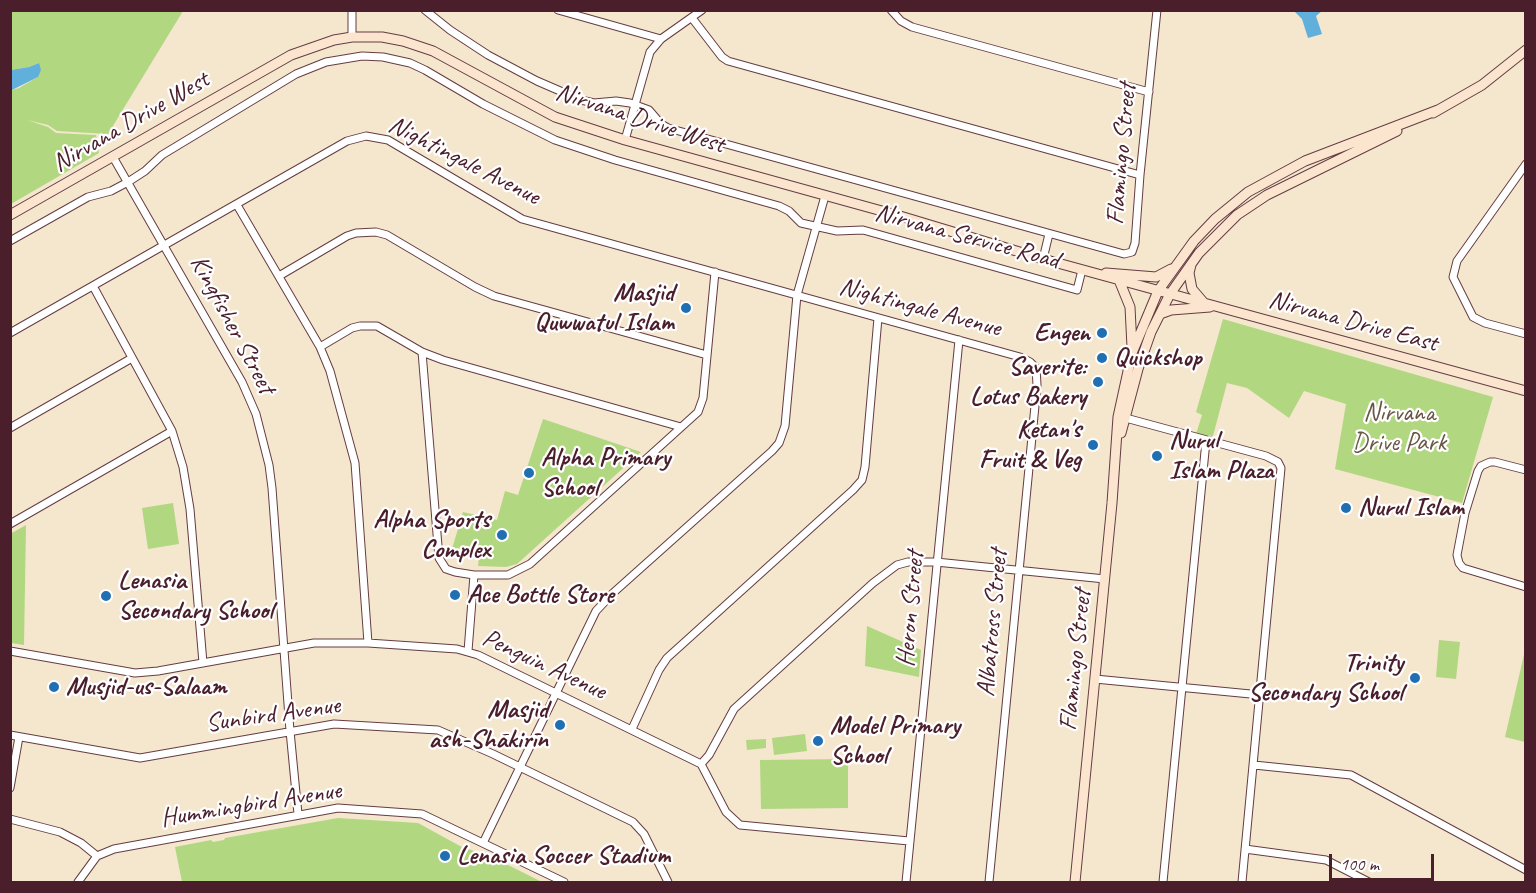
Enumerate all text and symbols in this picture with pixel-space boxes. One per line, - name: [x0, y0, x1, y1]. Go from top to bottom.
- street label: Nirvana Drive West: [47, 65, 215, 179]
- street label: Nirvana Drive West: [552, 77, 728, 161]
- street label: Flamingo Street: [1100, 82, 1144, 226]
- street label: Nightingale Avenue: [383, 109, 545, 213]
- street label: Nirvana Service Road: [872, 197, 1062, 277]
- street label: Kingfisher Street: [182, 250, 282, 400]
- street label: Nightingale Avenue: [836, 271, 1004, 345]
- place label: Masjid Quwwatul Islam: [534, 277, 674, 338]
- street label: Nirvana Drive East: [1265, 284, 1441, 360]
- marker: Masjid Quwwatul Islam: [679, 301, 693, 315]
- place label: Engen: [1034, 317, 1090, 349]
- marker: Engen: [1095, 326, 1109, 340]
- place label: Quickshop: [1114, 342, 1201, 374]
- place label: Saverite: Lotus Bakery: [970, 351, 1086, 412]
- marker: Quickshop: [1095, 351, 1109, 365]
- marker: Saverite: Lotus Bakery: [1091, 375, 1105, 389]
- park label: Nirvana Drive Park: [1352, 397, 1446, 458]
- place label: Ketan's Fruit & Veg: [979, 414, 1081, 476]
- place label: Nurul Islam Plaza: [1169, 425, 1273, 486]
- marker: Ketan's Fruit & Veg: [1086, 438, 1100, 452]
- place label: Alpha Primary School: [541, 442, 670, 503]
- marker: Nurul Islam Plaza: [1150, 449, 1164, 463]
- marker: Alpha Primary School: [522, 466, 536, 480]
- place label: Nurul Islam: [1358, 492, 1464, 524]
- marker: Nurul Islam: [1339, 501, 1353, 515]
- place label: Alpha Sports Complex: [373, 504, 490, 566]
- marker: Alpha Sports Complex: [495, 528, 509, 542]
- street label: Albatross Street: [971, 548, 1015, 698]
- street label: Heron Street: [890, 550, 932, 668]
- place label: Lenasia Secondary School: [118, 565, 273, 626]
- place label: Ace Bottle Store: [467, 579, 614, 611]
- marker: Ace Bottle Store: [448, 588, 462, 602]
- street label: Flamingo Street: [1053, 588, 1099, 732]
- marker: Lenasia Secondary School: [99, 589, 113, 603]
- street label: Penguin Avenue: [477, 623, 611, 707]
- place label: Trinity Secondary School: [1248, 647, 1403, 708]
- place label: Musjid-us-Salaam: [66, 671, 226, 703]
- marker: Trinity Secondary School: [1408, 671, 1422, 685]
- marker: Musjid-us-Salaam: [47, 680, 61, 694]
- street label: Sunbird Avenue: [204, 690, 342, 740]
- place label: Masjid ash-Shākirīn: [429, 694, 548, 756]
- place label: Model Primary School: [830, 710, 960, 772]
- marker: Masjid ash-Shākirīn: [553, 718, 567, 732]
- marker: Model Primary School: [811, 734, 825, 748]
- street label: Hummingbird Avenue: [159, 775, 343, 835]
- place label: Lenasia Soccer Stadium: [457, 840, 670, 872]
- scale bar: [1332, 842, 1437, 880]
- marker: Lenasia Soccer Stadium: [438, 849, 452, 863]
- text: 100 m: [1340, 853, 1379, 875]

